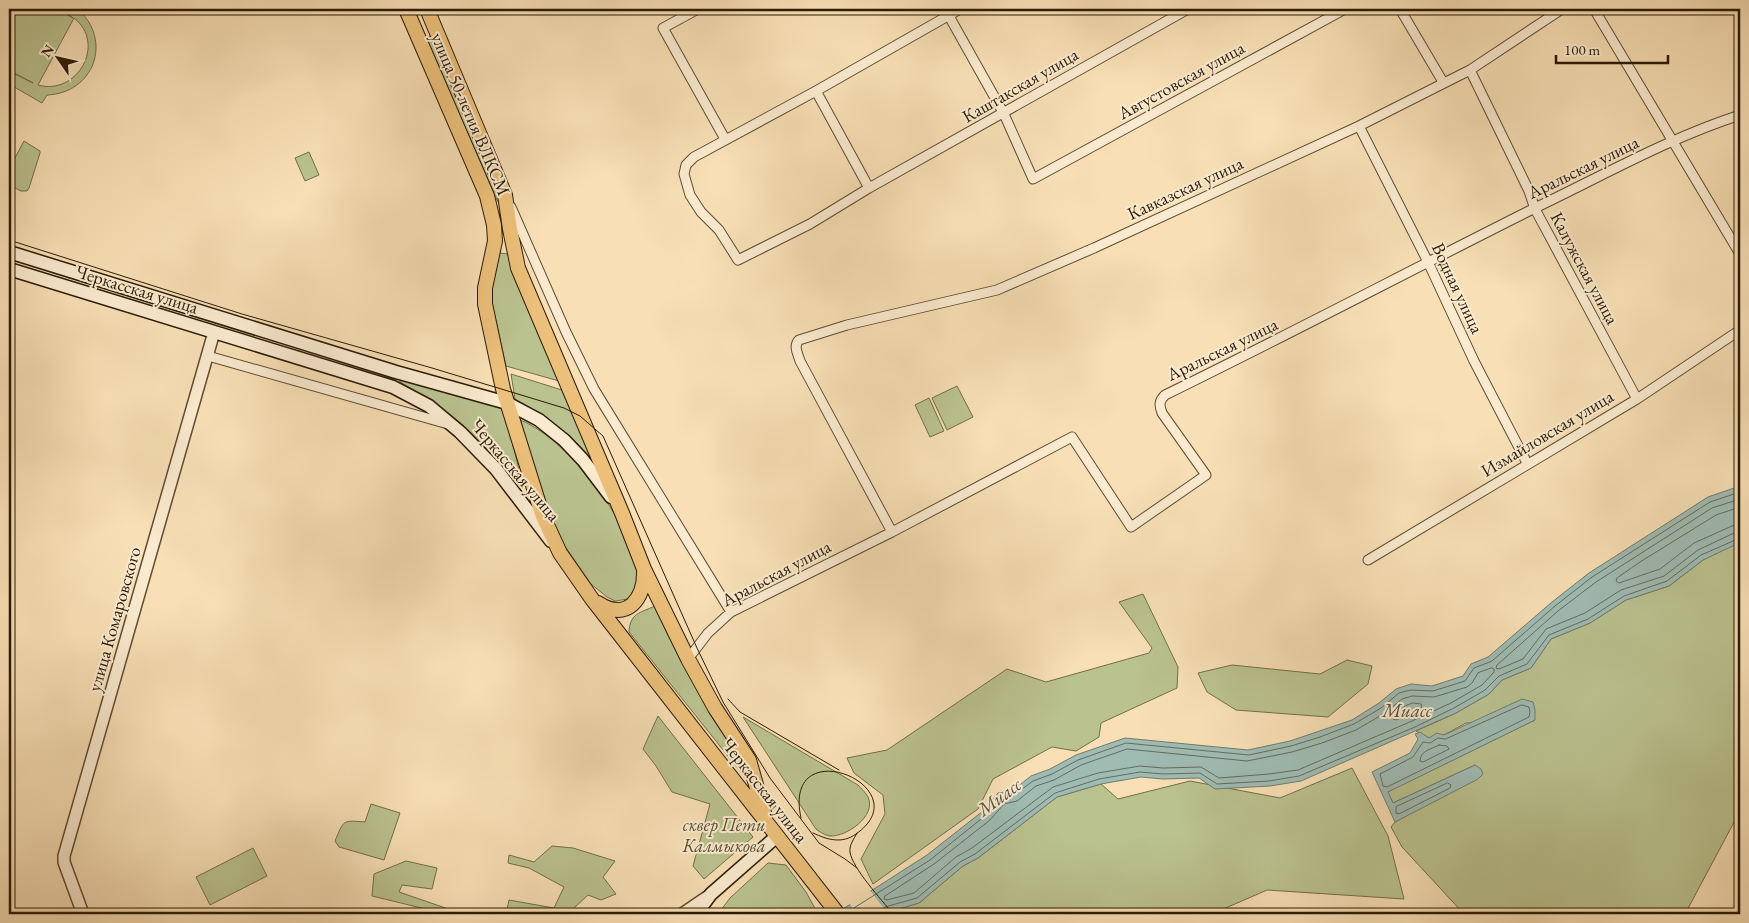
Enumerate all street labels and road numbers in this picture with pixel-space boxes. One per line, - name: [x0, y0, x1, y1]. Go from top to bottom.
- street label: улица 50-летия ВЛКСМ: [426, 29, 516, 199]
- street label: Августовская улица: [1113, 35, 1249, 125]
- street label: Каштакская улица: [958, 42, 1083, 128]
- street label: Аральская улица: [1523, 130, 1643, 204]
- street label: Кавказская улица: [1123, 151, 1247, 225]
- street label: Калужская улица: [1546, 208, 1625, 329]
- street label: Водная улица: [1427, 239, 1489, 338]
- street label: Черкасская улица: [73, 259, 202, 319]
- street label: Аральская улица: [1162, 312, 1282, 386]
- street label: Измайловская улица: [1476, 384, 1618, 482]
- street label: Черкасская улица: [466, 414, 566, 527]
- street label: Аральская улица: [716, 534, 835, 612]
- street label: улица Комаровского: [82, 544, 146, 694]
- street label: Черкасская улица: [717, 733, 814, 848]

